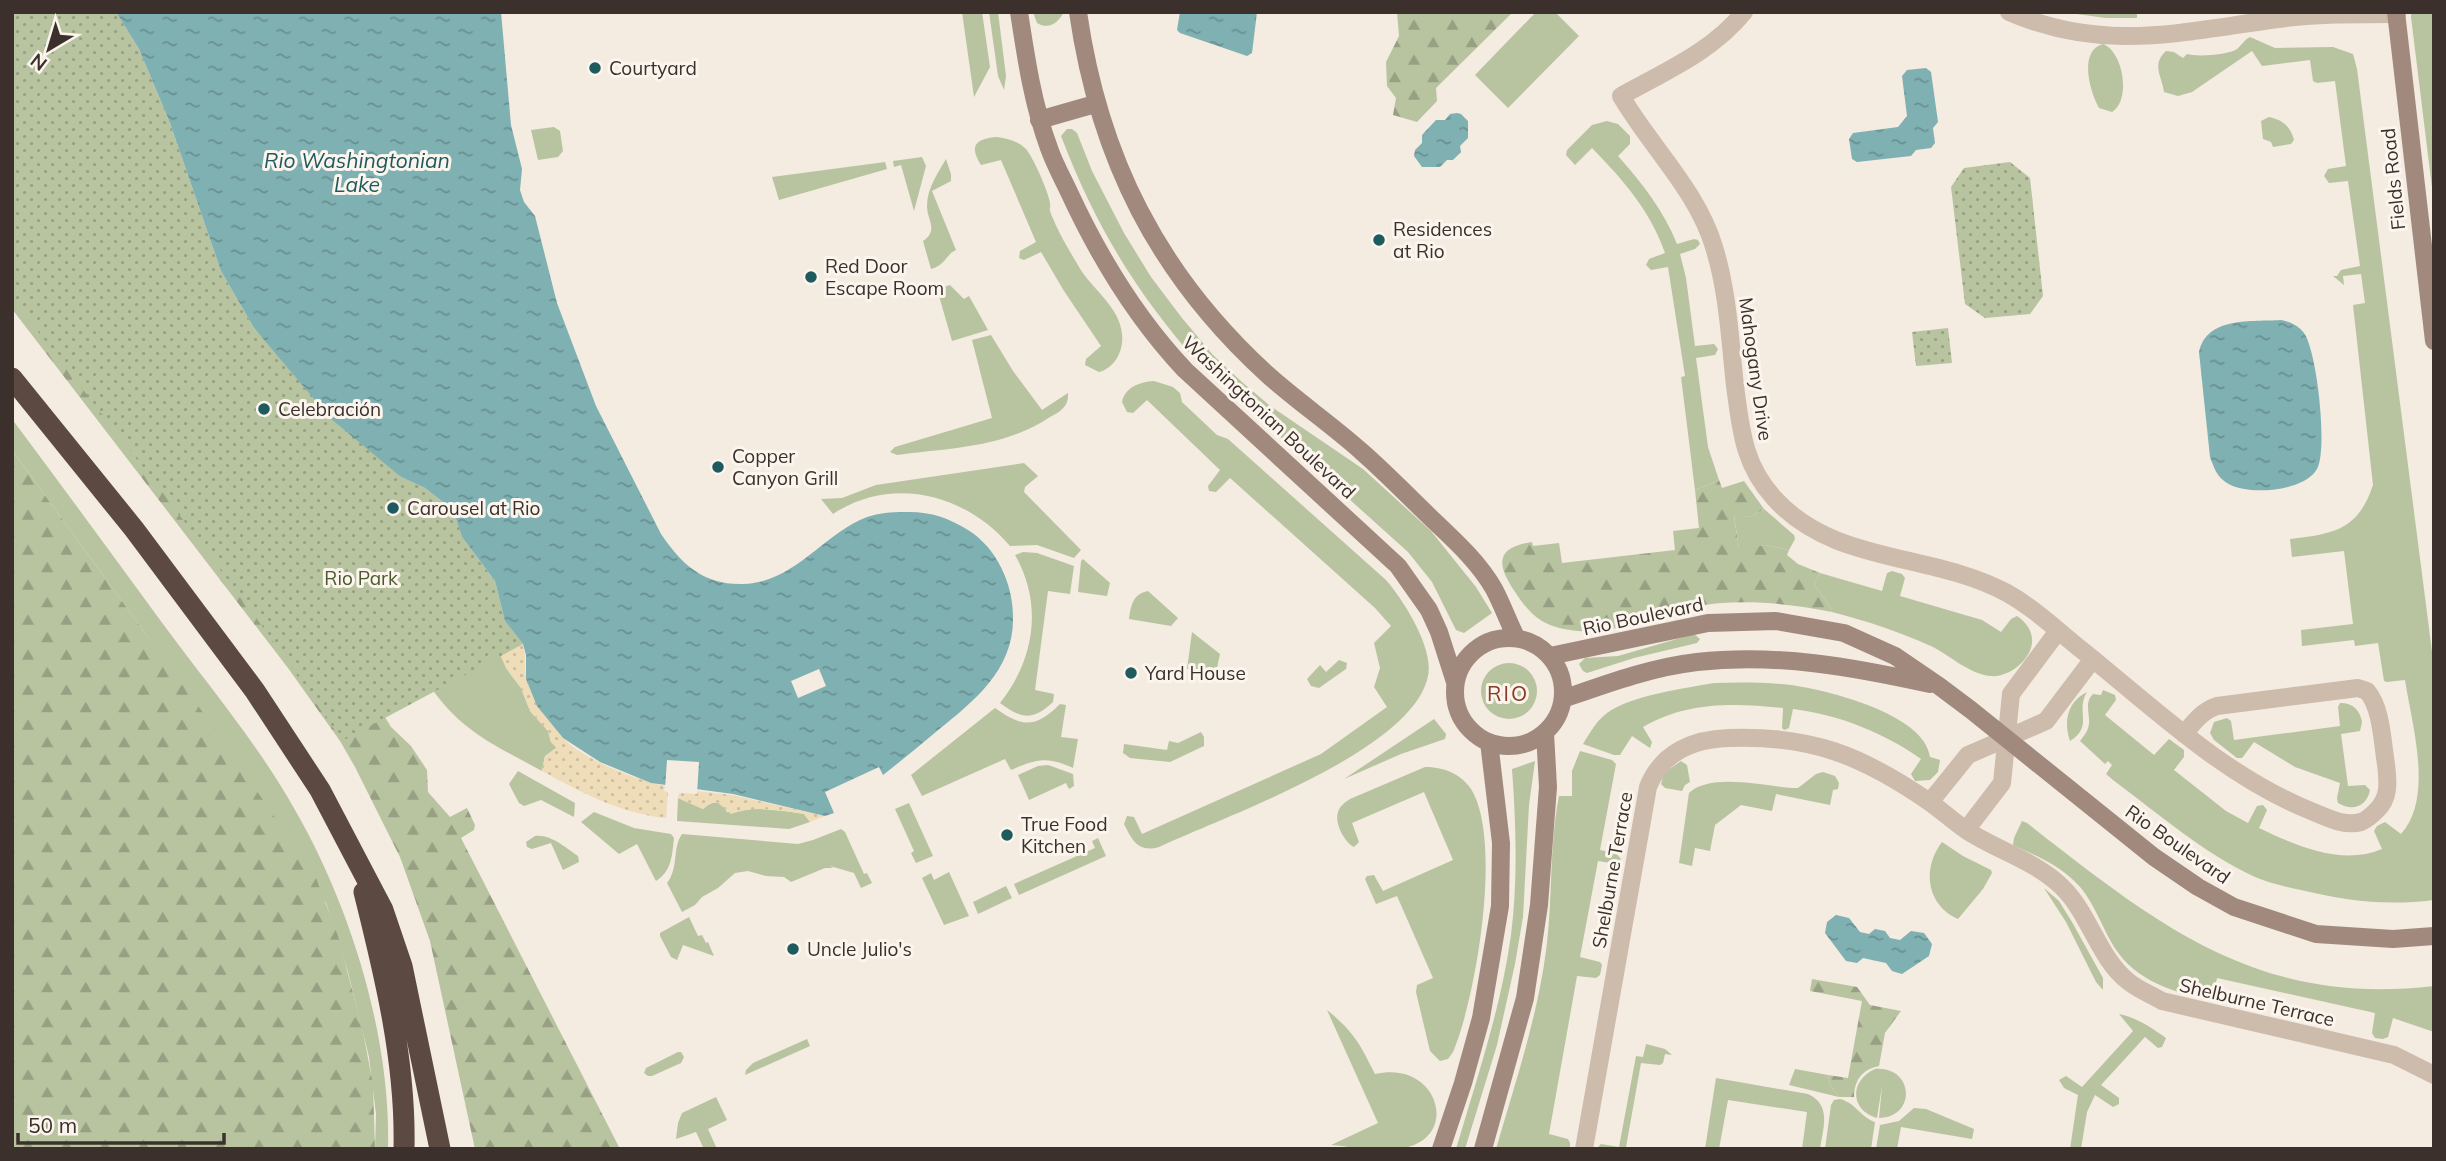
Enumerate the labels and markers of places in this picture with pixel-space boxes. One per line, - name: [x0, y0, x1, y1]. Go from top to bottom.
- place label: Courtyard: [609, 56, 697, 80]
- marker: Courtyard: [587, 60, 603, 76]
- place label: Residences at Rio: [1393, 217, 1492, 263]
- marker: Residences at Rio: [1371, 232, 1387, 248]
- place label: Red Door Escape Room: [825, 254, 944, 300]
- marker: Red Door Escape Room: [803, 269, 819, 285]
- place label: Celebración: [278, 397, 381, 421]
- marker: Celebración: [256, 401, 272, 417]
- place label: Copper Canyon Grill: [732, 444, 838, 490]
- marker: Copper Canyon Grill: [710, 459, 726, 475]
- place label: Carousel at Rio: [407, 496, 540, 520]
- marker: Carousel at Rio: [385, 500, 401, 516]
- place label: Yard House: [1144, 661, 1246, 685]
- marker: Yard House: [1123, 665, 1139, 681]
- place label: True Food Kitchen: [1021, 812, 1108, 858]
- marker: True Food Kitchen: [999, 827, 1015, 843]
- place label: Uncle Julio's: [807, 937, 912, 961]
- marker: Uncle Julio's: [785, 941, 801, 957]

